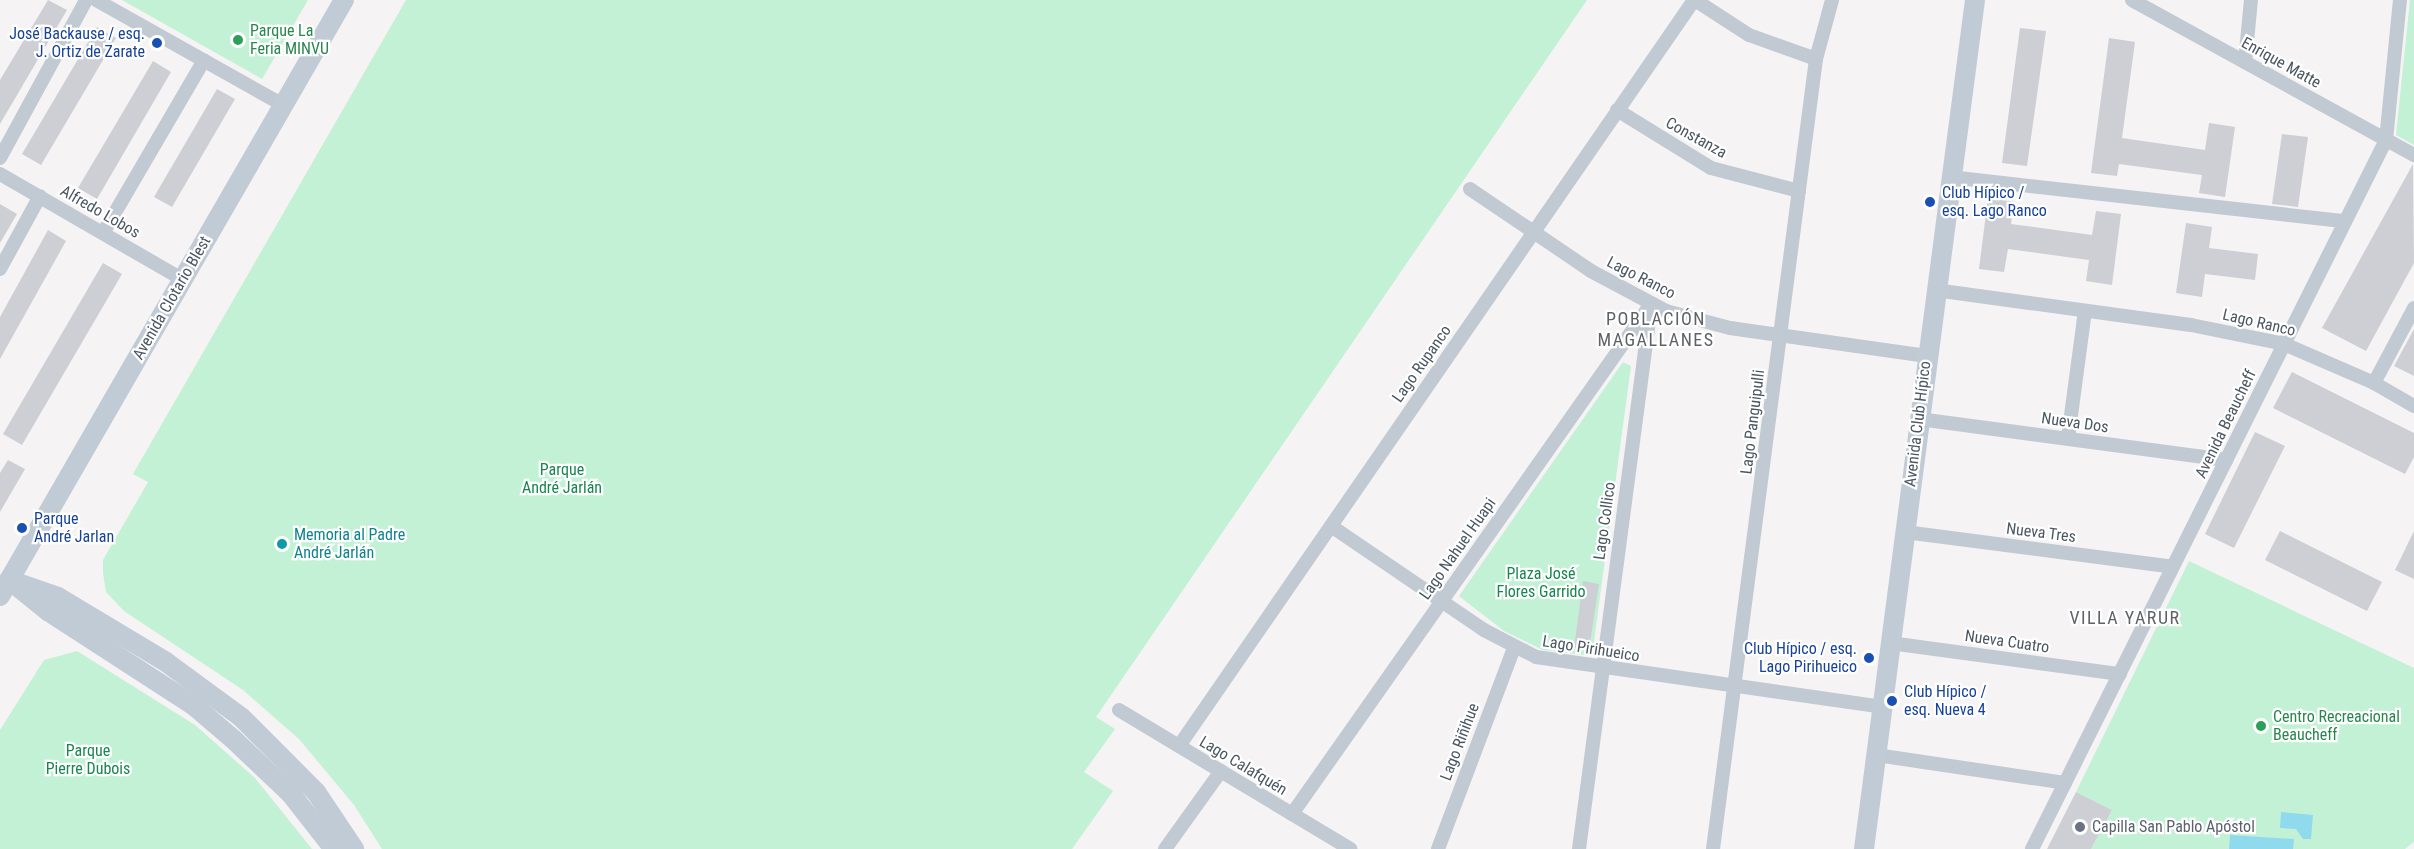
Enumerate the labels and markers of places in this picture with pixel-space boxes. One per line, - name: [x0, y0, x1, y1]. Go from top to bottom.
- place label: Parque La Feria MINVU: [250, 21, 329, 59]
- place label: José Backause / esq. J. Ortiz de Zarate: [9, 24, 145, 62]
- marker: Parque La Feria MINVU: [231, 33, 245, 47]
- marker: José Backause / esq. J. Ortiz de Zarate: [150, 36, 164, 50]
- place label: Club Hípico / esq. Lago Ranco: [1942, 183, 2047, 221]
- marker: Club Hípico / esq. Lago Ranco: [1923, 195, 1937, 209]
- place label: Parque André Jarlan: [34, 509, 114, 547]
- marker: Parque André Jarlan: [15, 521, 29, 535]
- place label: Memoria al Padre André Jarlán: [294, 525, 405, 563]
- marker: Memoria al Padre André Jarlán: [275, 537, 289, 551]
- place label: Club Hípico / esq. Lago Pirihueico: [1744, 639, 1857, 677]
- marker: Club Hípico / esq. Lago Pirihueico: [1862, 651, 1876, 665]
- place label: Club Hípico / esq. Nueva 4: [1904, 682, 1986, 720]
- marker: Club Hípico / esq. Nueva 4: [1885, 694, 1899, 708]
- place label: Centro Recreacional Beaucheff: [2273, 707, 2400, 745]
- marker: Centro Recreacional Beaucheff: [2254, 719, 2268, 733]
- place label: Capilla San Pablo Apóstol: [2092, 817, 2255, 837]
- marker: Capilla San Pablo Apóstol: [2073, 820, 2087, 834]

